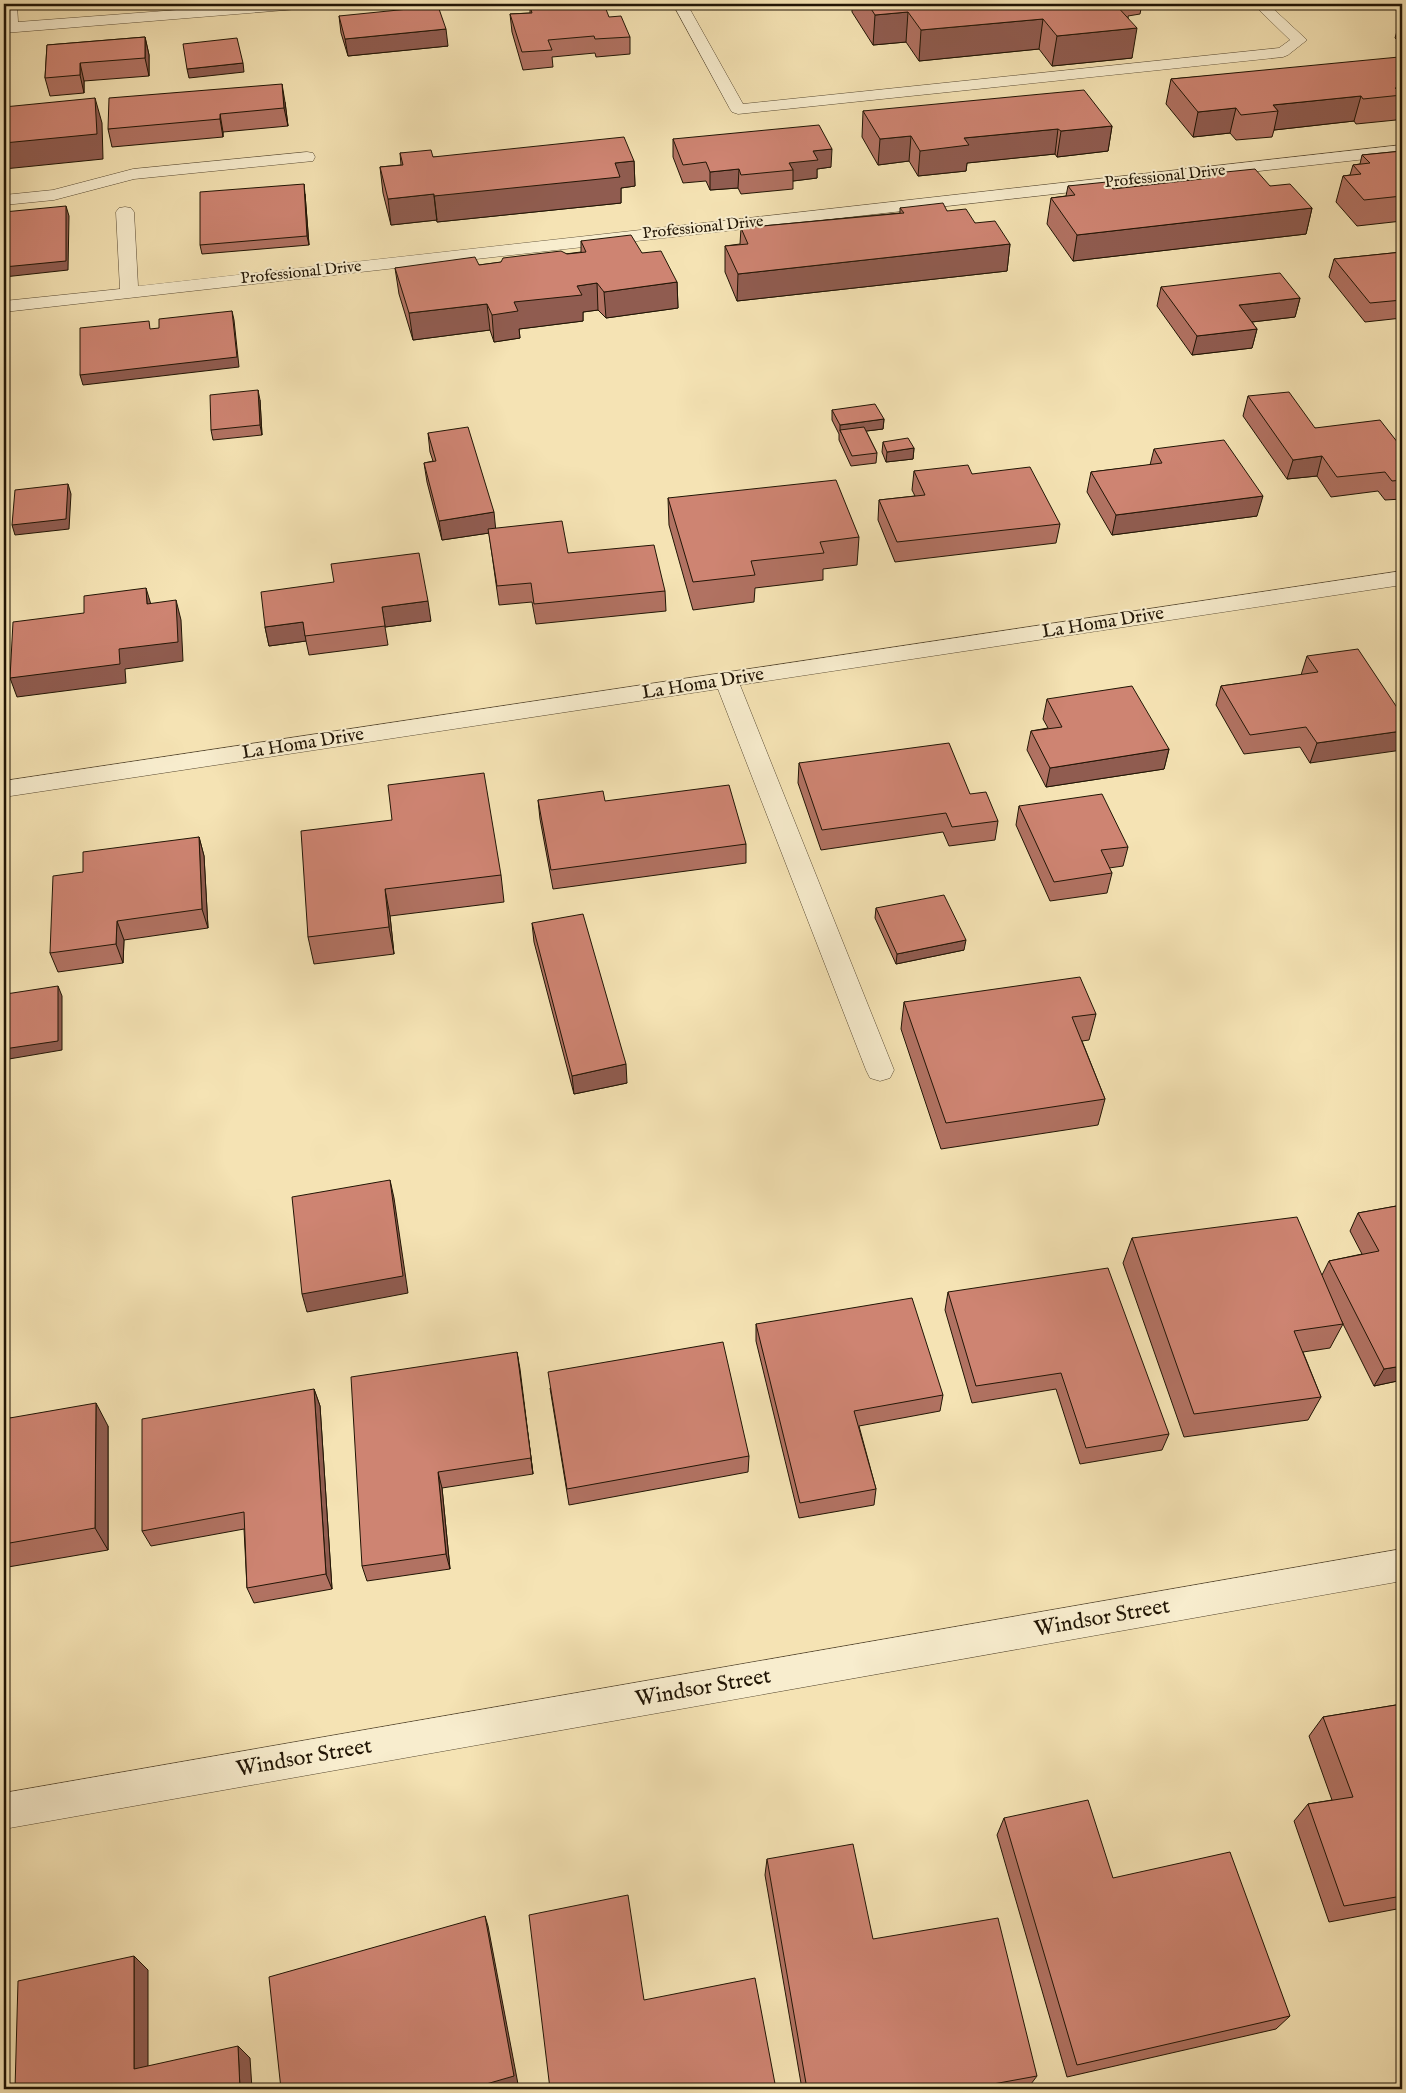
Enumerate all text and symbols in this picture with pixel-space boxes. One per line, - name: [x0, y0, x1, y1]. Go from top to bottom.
- street label: Professional Drive: [1104, 161, 1226, 193]
- street label: Professional Drive: [642, 212, 764, 244]
- street label: Professional Drive: [240, 257, 362, 289]
- street label: La Homa Drive: [1040, 601, 1166, 645]
- street label: La Homa Drive: [640, 662, 766, 706]
- street label: La Homa Drive: [240, 722, 366, 766]
- street label: Windsor Street: [1032, 1592, 1173, 1644]
- street label: Windsor Street: [633, 1662, 774, 1714]
- street label: Windsor Street: [234, 1732, 375, 1784]

